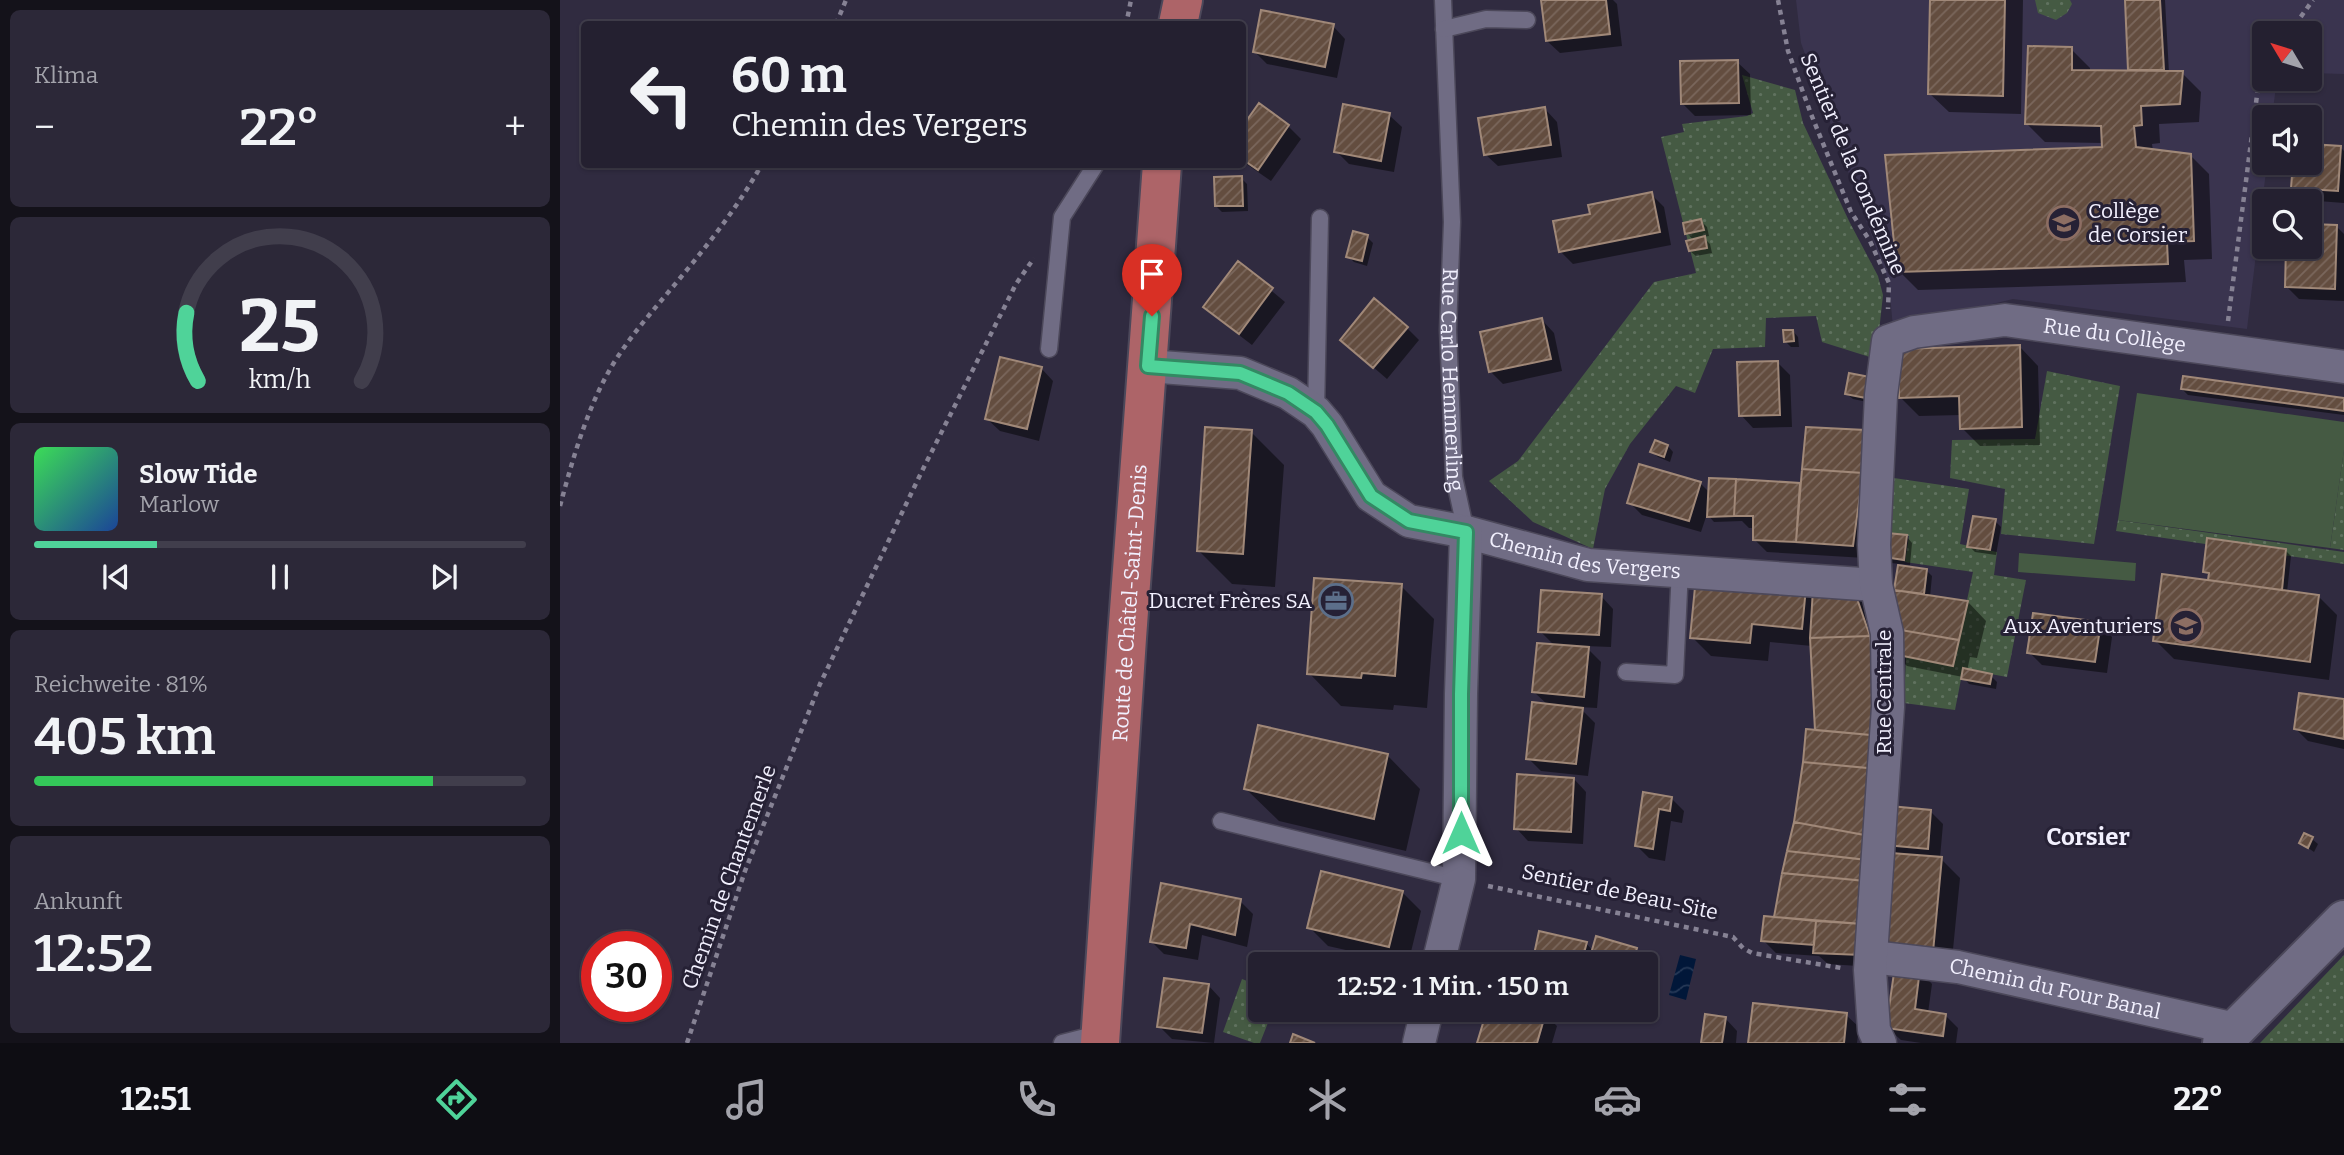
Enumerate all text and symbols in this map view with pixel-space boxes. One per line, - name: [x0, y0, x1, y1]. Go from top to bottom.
- north arrow: [2252, 21, 2322, 91]
- map controls: [2252, 21, 2322, 259]
- text: 60 m: [731, 46, 847, 105]
- icon: left: [616, 49, 707, 140]
- street label: Sentier de la Condémine: [1794, 49, 1912, 279]
- text: Klima: [34, 61, 98, 89]
- text: 22°: [239, 96, 320, 159]
- text: −: [34, 104, 55, 150]
- text: +: [504, 104, 526, 150]
- button: sound: [2252, 105, 2322, 175]
- text: Chemin des Vergers: [731, 106, 1028, 144]
- button: search: [2252, 189, 2322, 259]
- place label: Collège de Corsier: [2088, 198, 2187, 248]
- school or university icon: Collège de Corsier: [2045, 204, 2083, 242]
- pin: [1122, 244, 1182, 316]
- icon: arrive: [1133, 255, 1171, 293]
- street label: Rue Carlo Hemmerling: [1435, 267, 1470, 494]
- text: 25: [240, 283, 320, 370]
- street label: Rue du Collège: [2042, 312, 2188, 358]
- text: km/h: [249, 365, 311, 395]
- text: Slow Tide: [139, 459, 258, 490]
- street label: Route de Châtel-Saint-Denis: [1107, 463, 1153, 743]
- text: Marlow: [139, 490, 219, 518]
- street label: Chemin des Vergers: [1486, 526, 1682, 584]
- icon: previous: [97, 558, 135, 596]
- icon: pause: [261, 558, 299, 596]
- icon: next: [425, 558, 463, 596]
- office icon: Ducret Frères SA: [1317, 582, 1355, 620]
- place label: Ducret Frères SA: [1149, 588, 1312, 614]
- school or university icon: Aux Aventuriers: [2167, 607, 2205, 645]
- place label: Aux Aventuriers: [2003, 613, 2162, 639]
- street label: Rue Centrale: [1871, 629, 1897, 755]
- text: Reichweite · 81%: [34, 670, 208, 698]
- text: 405 km: [34, 705, 216, 768]
- street label: Chemin de Chantemerle: [676, 761, 782, 993]
- position arrow: [1424, 796, 1498, 870]
- district label: Corsier: [2046, 823, 2130, 851]
- street label: Sentier de Beau-Site: [1519, 858, 1721, 926]
- text: Ankunft: [34, 887, 123, 915]
- text: 12:52: [34, 922, 153, 985]
- speed limit sign: 30: [581, 931, 672, 1022]
- street label: Chemin du Four Banal: [1948, 953, 2163, 1025]
- text: 12:52 · 1 Min. · 150 m: [1337, 971, 1569, 1002]
- icon: directions: [432, 1075, 481, 1124]
- icon: music: [722, 1075, 771, 1124]
- icon: phone: [1012, 1075, 1061, 1124]
- icon: climate: [1303, 1075, 1352, 1124]
- icon: car: [1593, 1075, 1642, 1124]
- icon: filters: [1883, 1075, 1932, 1124]
- text: 12:51: [121, 1080, 191, 1118]
- text: 22°: [2173, 1080, 2223, 1118]

